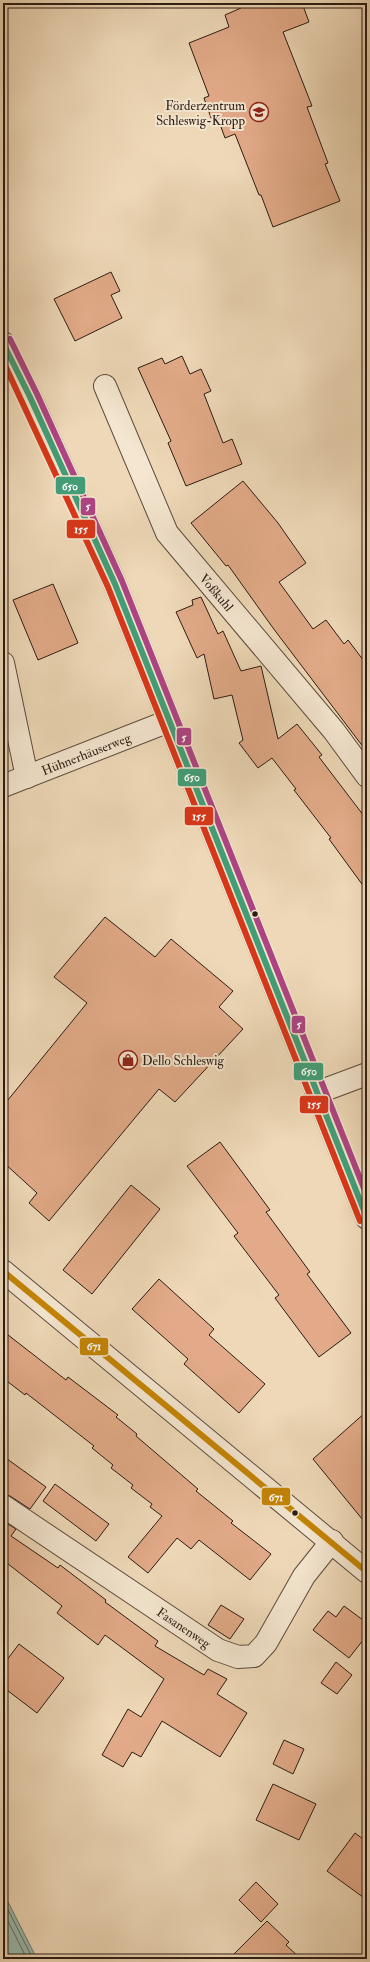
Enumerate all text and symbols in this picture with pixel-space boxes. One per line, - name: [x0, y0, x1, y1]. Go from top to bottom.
- place label: Förderzentrum Schleswig-Kropp: [156, 98, 245, 130]
- school or university icon: Förderzentrum Schleswig-Kropp: [248, 101, 270, 123]
- line badge: 650: [55, 476, 86, 495]
- text: 650: [62, 480, 78, 493]
- line badge: 5: [80, 497, 96, 516]
- text: 5: [86, 500, 91, 513]
- line badge: 155: [66, 519, 96, 539]
- text: 155: [74, 523, 88, 536]
- street label: Voßkuhl: [196, 571, 237, 615]
- line badge: 5: [176, 727, 192, 746]
- street label: Hühnerhäuserweg: [39, 730, 134, 779]
- text: 5: [182, 731, 187, 744]
- line badge: 650: [177, 768, 207, 787]
- text: 650: [184, 771, 200, 784]
- line badge: 155: [184, 806, 214, 826]
- text: 155: [192, 810, 206, 823]
- unlabelled marker: [250, 909, 260, 919]
- line badge: 5: [291, 1015, 306, 1034]
- text: 5: [297, 1018, 302, 1031]
- shop icon: Dello Schleswig: [117, 1049, 139, 1071]
- place label: Dello Schleswig: [142, 1053, 225, 1069]
- line badge: 650: [293, 1062, 324, 1081]
- text: 650: [301, 1065, 317, 1078]
- line badge: 155: [299, 1095, 329, 1114]
- text: 155: [307, 1098, 321, 1111]
- line badge: 671: [79, 1337, 109, 1356]
- text: 671: [87, 1340, 101, 1353]
- line badge: 671: [261, 1487, 291, 1506]
- text: 671: [269, 1491, 283, 1504]
- unlabelled marker: [290, 1508, 300, 1518]
- street label: Fasanenweg: [154, 1604, 214, 1652]

